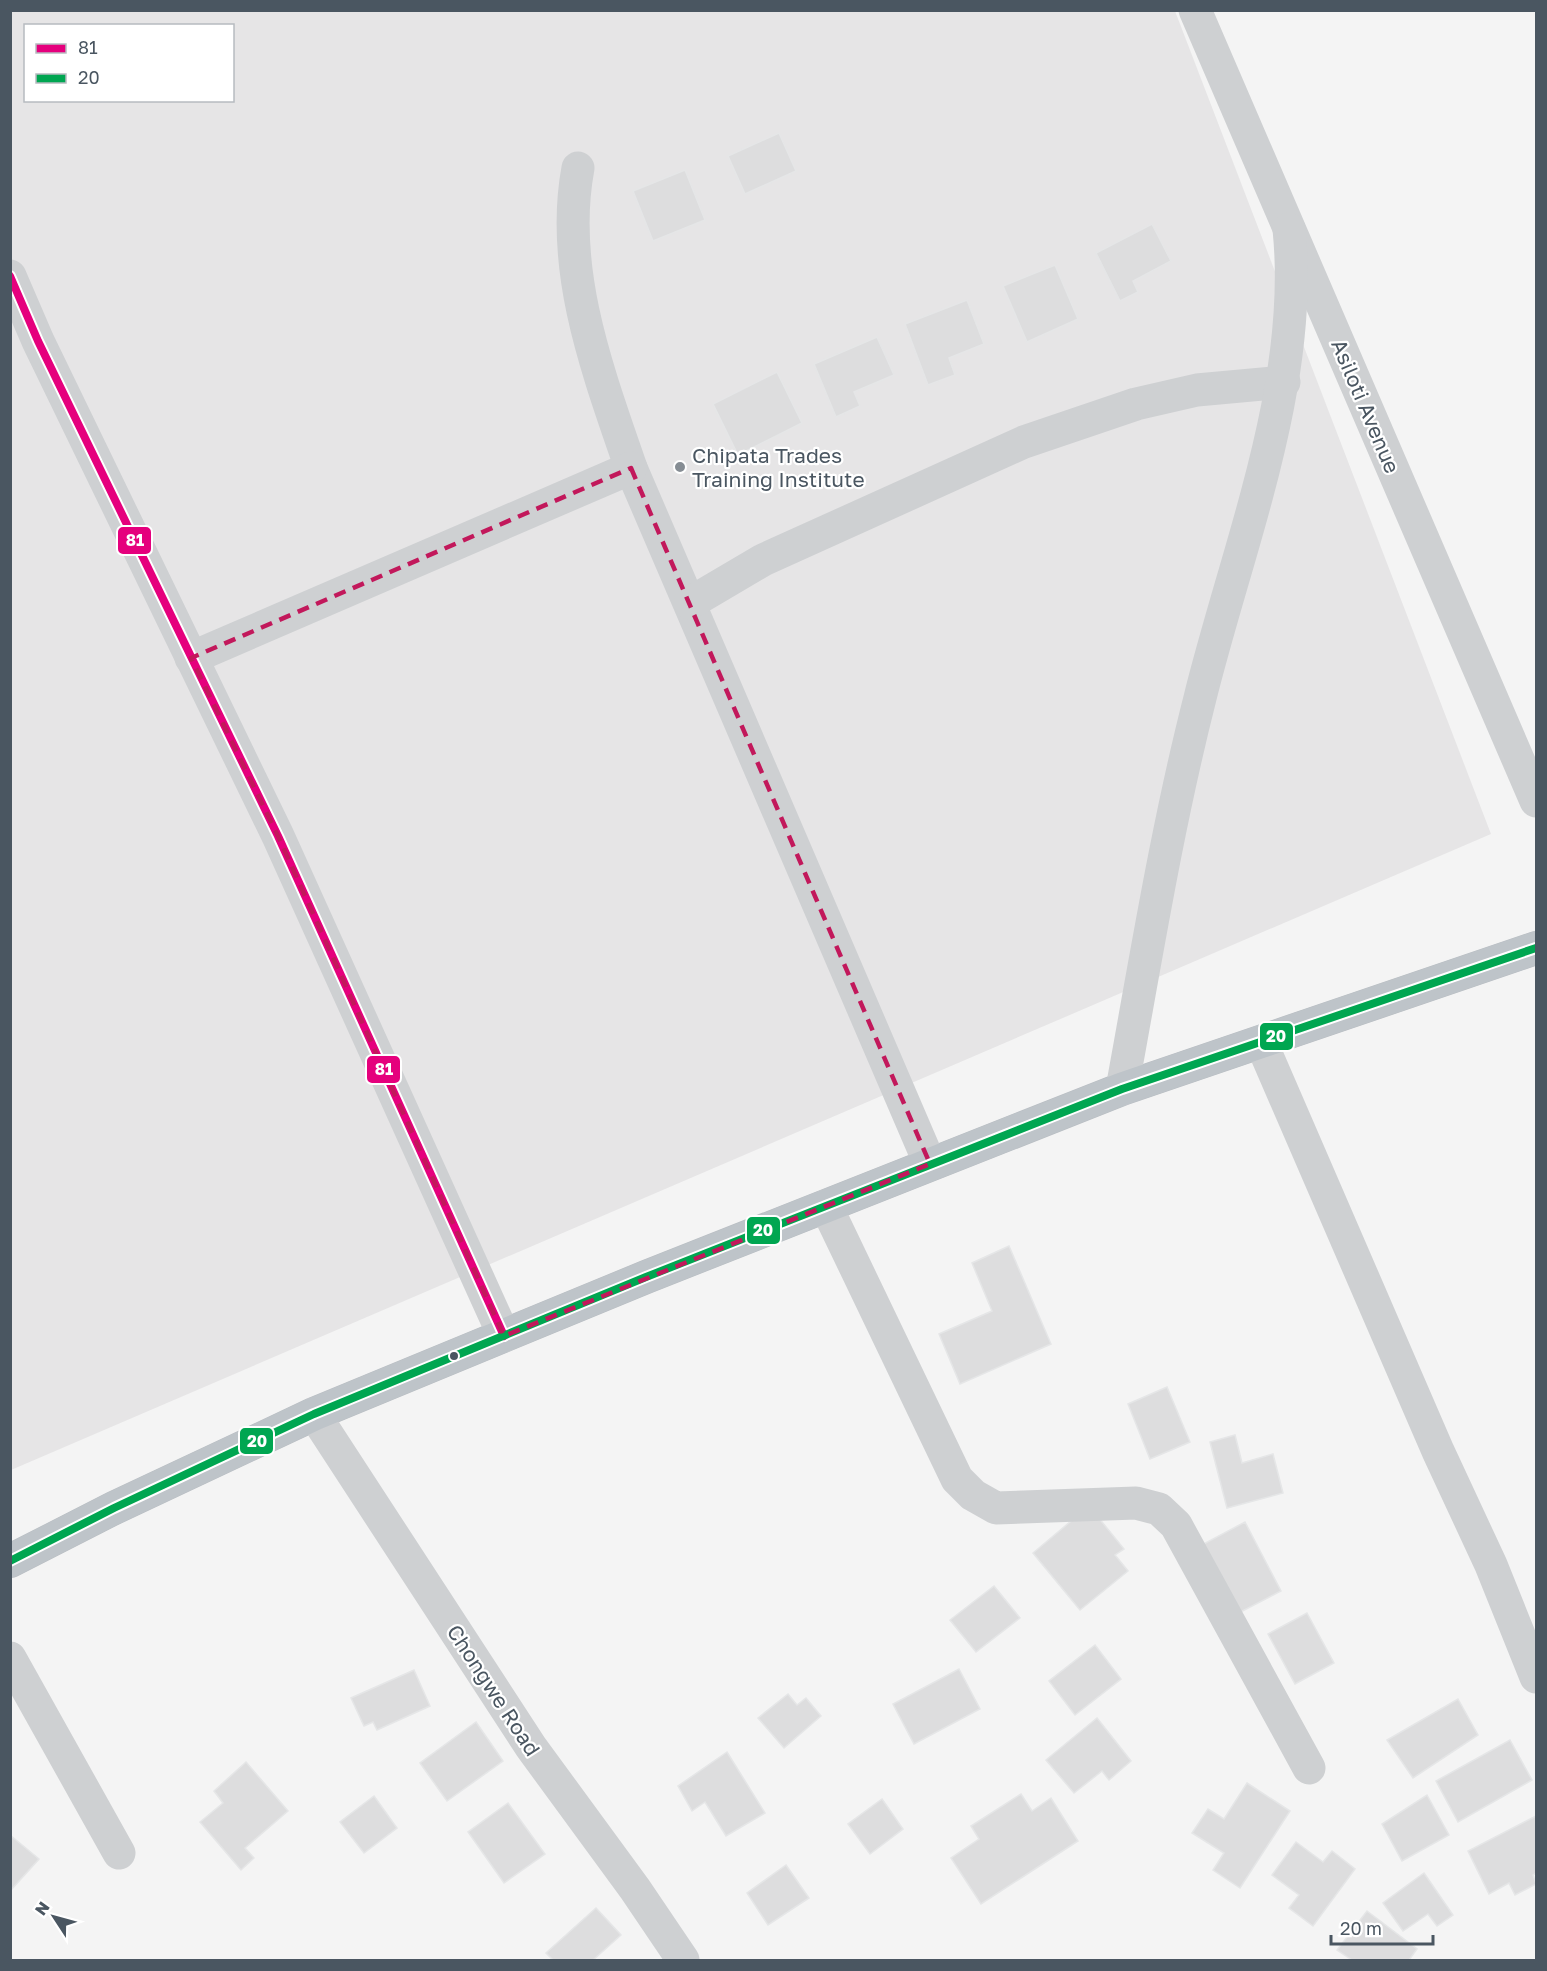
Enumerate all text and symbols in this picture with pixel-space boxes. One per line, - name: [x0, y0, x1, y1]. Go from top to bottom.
- legend: [24, 24, 234, 102]
- text: 81: [78, 36, 98, 58]
- text: 20: [78, 66, 100, 88]
- street label: Asiloti Avenue: [1326, 335, 1406, 477]
- place label: Chipata Trades Training Institute: [692, 442, 865, 492]
- marker: Chipata Trades Training Institute: [673, 460, 687, 474]
- line badge: 81: [117, 526, 152, 555]
- text: 81: [126, 530, 144, 550]
- line badge: 20: [1259, 1022, 1294, 1051]
- text: 20: [1266, 1026, 1286, 1046]
- line badge: 81: [366, 1055, 401, 1084]
- text: 81: [375, 1059, 393, 1079]
- line badge: 20: [746, 1216, 781, 1245]
- text: 20: [753, 1220, 773, 1240]
- unlabelled marker: [448, 1350, 460, 1362]
- line badge: 20: [239, 1427, 274, 1455]
- text: 20: [247, 1431, 267, 1451]
- street label: Chongwe Road: [442, 1619, 546, 1761]
- north arrow: [24, 1887, 84, 1947]
- text: N: [30, 1897, 54, 1919]
- scale bar: [1331, 1908, 1433, 1946]
- text: 20 m: [1340, 1917, 1382, 1939]

